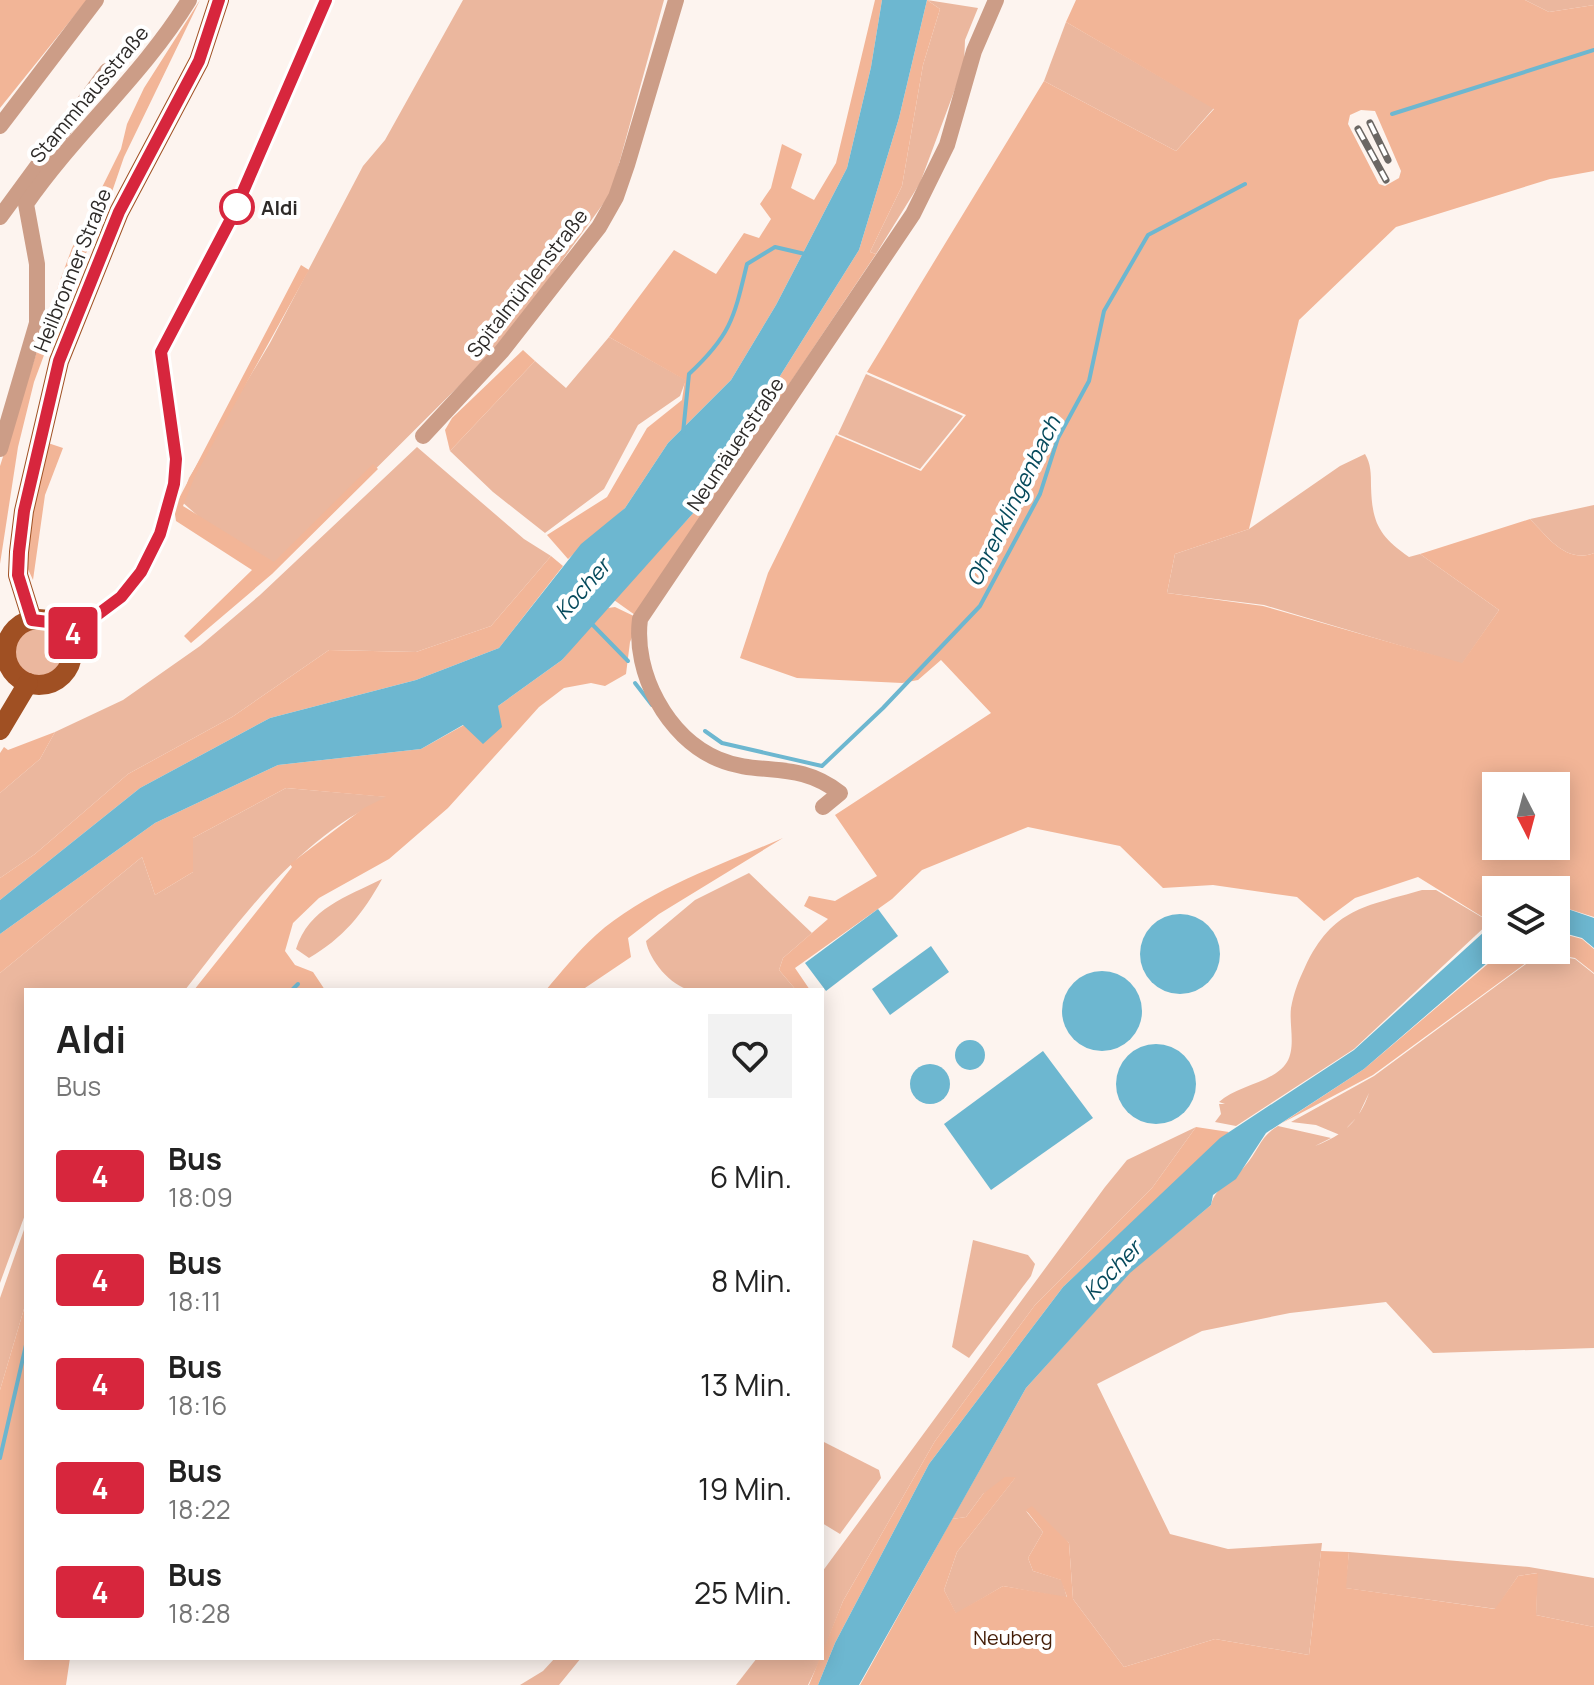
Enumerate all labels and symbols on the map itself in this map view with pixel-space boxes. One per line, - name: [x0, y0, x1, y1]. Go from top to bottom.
- street label: Stammhausstraße: [24, 20, 154, 168]
- street label: Heilbronner Straße: [27, 184, 117, 356]
- marker: Aldi: [220, 190, 254, 224]
- place label: Aldi: [261, 194, 298, 221]
- street label: Spitalmühlenstraße: [461, 203, 593, 363]
- street label: Neumäuerstraße: [680, 372, 790, 516]
- water label: Ohrenklingenbach: [959, 410, 1068, 591]
- water label: Kocher: [547, 550, 619, 626]
- line badge: 4: [47, 607, 99, 659]
- north arrow: [1482, 772, 1570, 860]
- water label: Kocher: [1076, 1232, 1150, 1306]
- park label: Neuberg: [973, 1624, 1053, 1651]

